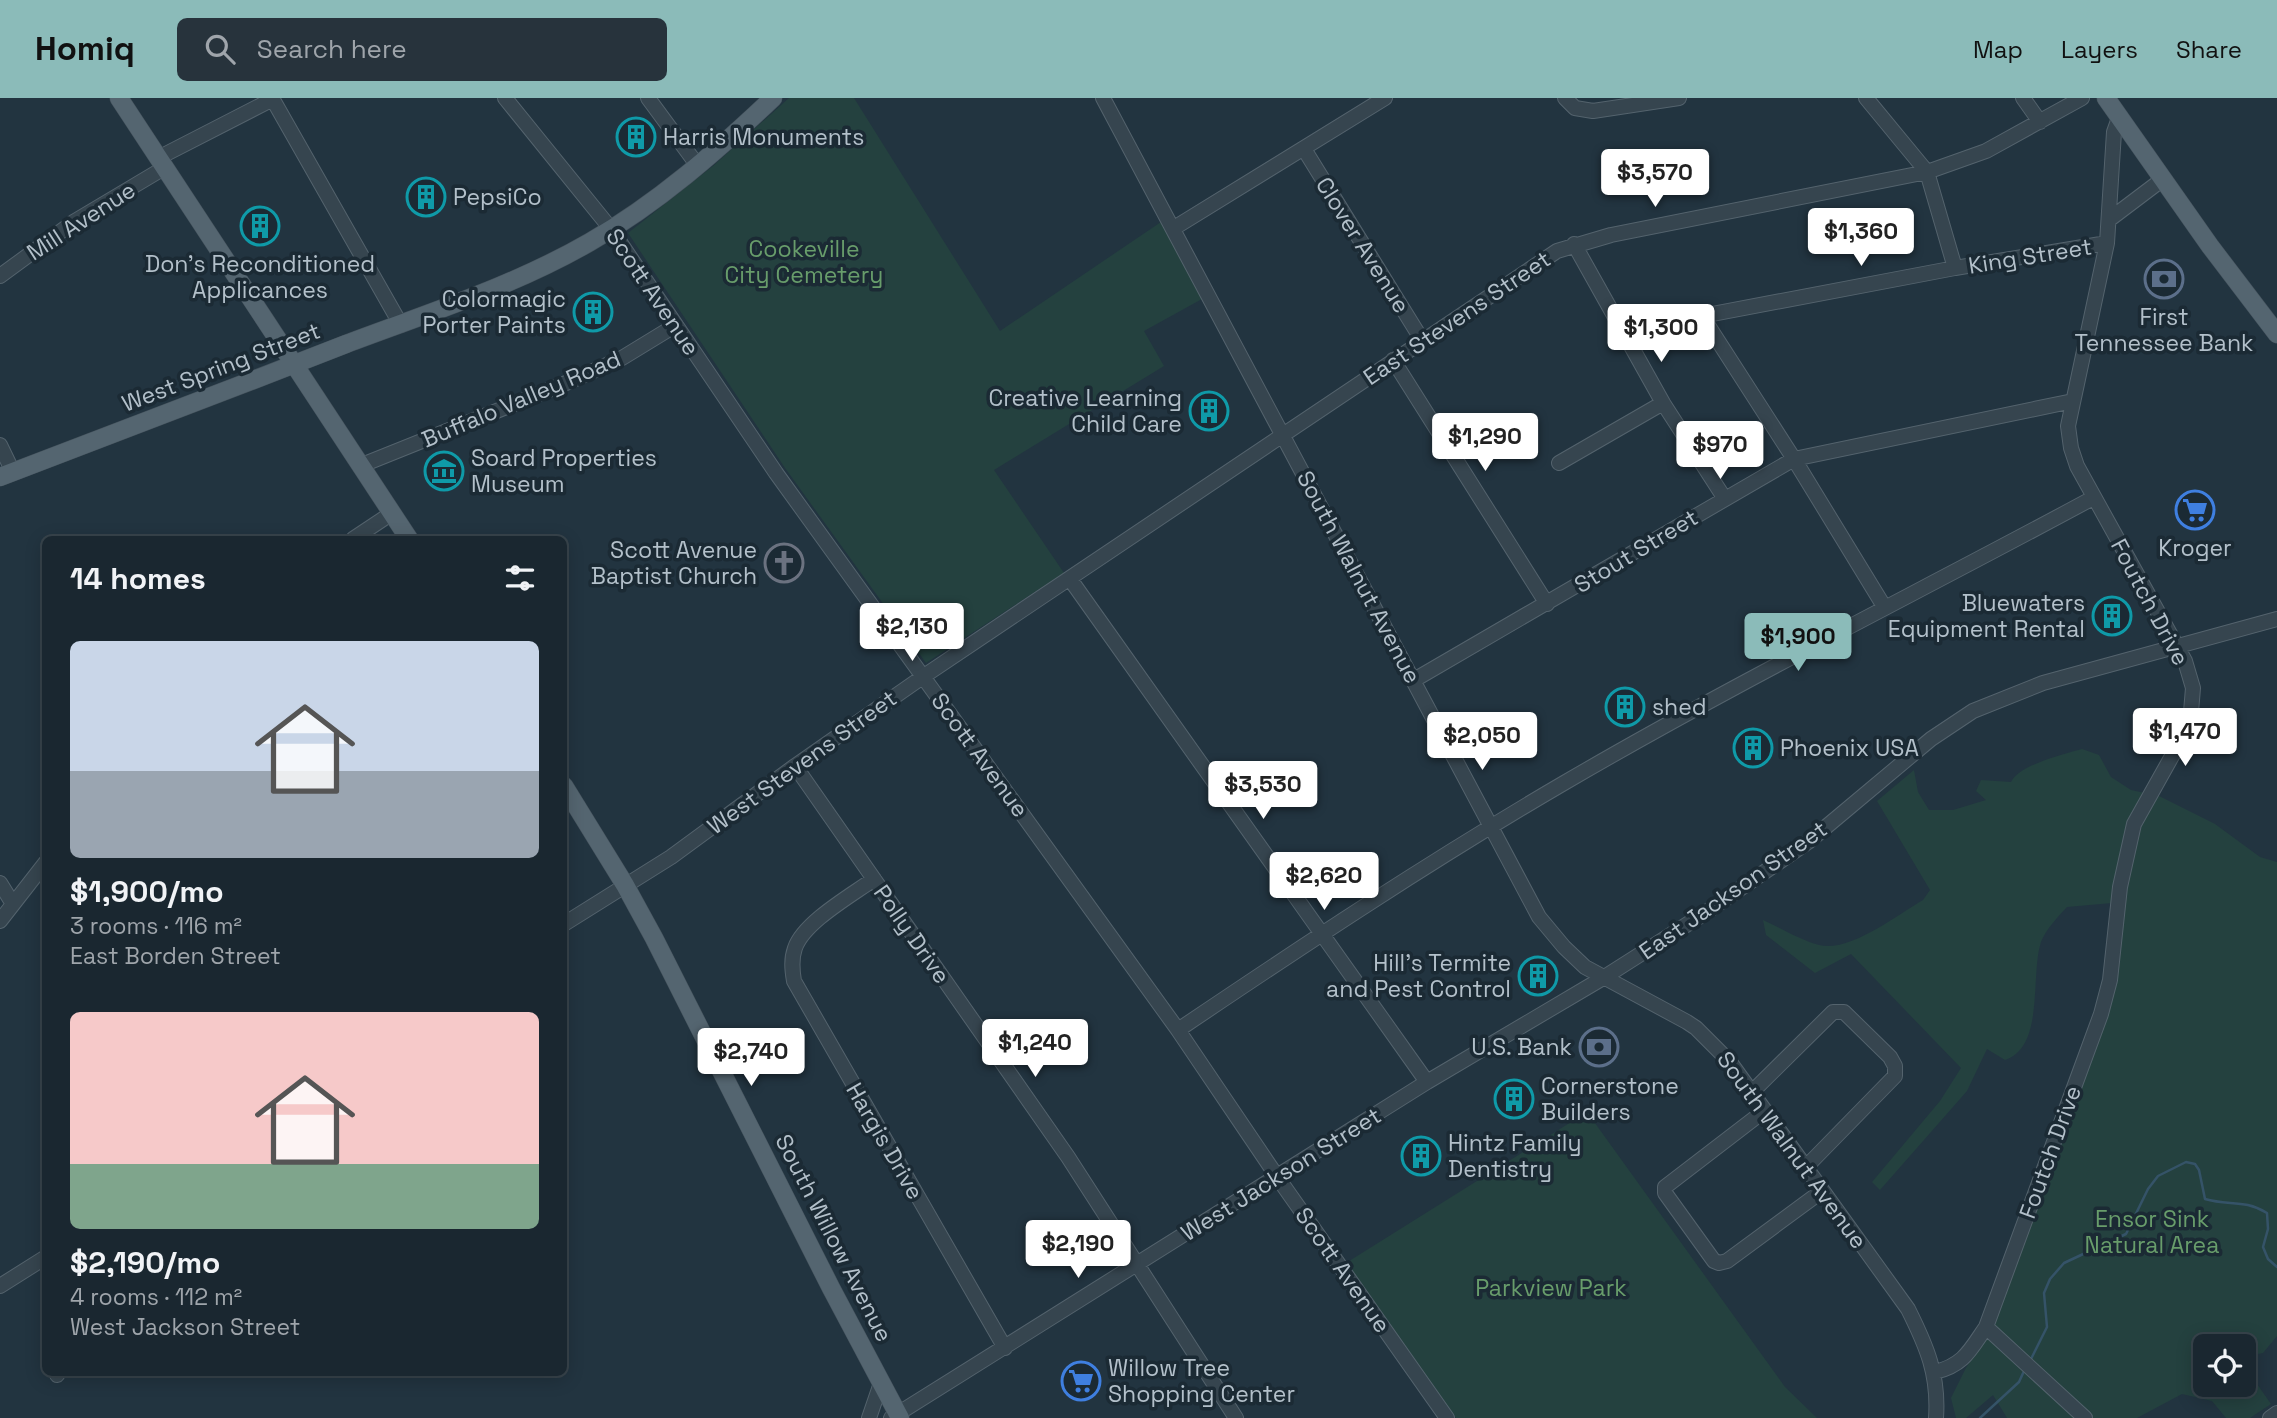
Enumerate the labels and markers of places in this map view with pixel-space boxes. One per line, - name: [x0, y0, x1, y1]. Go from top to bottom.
- building icon: Harris Monuments: [615, 116, 657, 158]
- place label: Harris Monuments: [663, 122, 864, 152]
- pin: $3,570: [1598, 150, 1712, 209]
- building icon: PepsiCo: [405, 176, 447, 218]
- place label: PepsiCo: [453, 182, 542, 212]
- building icon: Don's Reconditioned Applicances: [239, 205, 281, 247]
- pin: $1,360: [1804, 208, 1918, 268]
- place label: Don's Reconditioned Applicances: [145, 249, 375, 305]
- bank icon: First Tennessee Bank: [2143, 258, 2185, 300]
- place label: Colormagic Porter Paints: [422, 284, 566, 340]
- building icon: Colormagic Porter Paints: [572, 291, 614, 333]
- place label: First Tennessee Bank: [2075, 302, 2253, 358]
- pin: $1,300: [1604, 304, 1718, 364]
- place label: Creative Learning Child Care: [989, 383, 1182, 439]
- building icon: Creative Learning Child Care: [1188, 390, 1230, 432]
- pin: $1,290: [1428, 414, 1542, 473]
- pin: $970: [1679, 422, 1761, 481]
- place label: Soard Properties Museum: [471, 443, 657, 499]
- museum icon: Soard Properties Museum: [423, 450, 465, 492]
- supermarket icon: Kroger: [2174, 489, 2216, 531]
- place label: Kroger: [2158, 533, 2232, 563]
- place label: Scott Avenue Baptist Church: [591, 535, 757, 591]
- church icon: Scott Avenue Baptist Church: [763, 542, 805, 584]
- place label: Bluewaters Equipment Rental: [1888, 588, 2085, 644]
- building icon: Bluewaters Equipment Rental: [2091, 595, 2133, 637]
- pin: $2,130: [855, 603, 969, 663]
- pin: $1,900: [1741, 614, 1855, 673]
- building icon: shed: [1604, 686, 1646, 728]
- place label: shed: [1652, 692, 1707, 722]
- pin: $1,470: [2128, 708, 2242, 768]
- pin: $2,050: [1425, 712, 1539, 772]
- building icon: Phoenix USA: [1732, 727, 1774, 769]
- place label: Phoenix USA: [1780, 733, 1919, 763]
- pin: $3,530: [1206, 762, 1320, 821]
- pin: $2,620: [1267, 852, 1381, 912]
- place label: Hill's Termite and Pest Control: [1326, 948, 1511, 1004]
- building icon: Hill's Termite and Pest Control: [1517, 955, 1559, 997]
- pin: $1,240: [978, 1020, 1092, 1079]
- bank icon: U.S. Bank: [1578, 1026, 1620, 1068]
- pin: $2,740: [694, 1028, 808, 1088]
- place label: U.S. Bank: [1471, 1032, 1572, 1062]
- place label: Cornerstone Builders: [1541, 1071, 1679, 1127]
- building icon: Cornerstone Builders: [1493, 1078, 1535, 1120]
- place label: Hintz Family Dentistry: [1448, 1128, 1582, 1184]
- building icon: Hintz Family Dentistry: [1400, 1135, 1442, 1177]
- pin: $2,190: [1021, 1220, 1135, 1280]
- place label: Willow Tree Shopping Center: [1108, 1353, 1295, 1409]
- supermarket icon: Willow Tree Shopping Center: [1060, 1360, 1102, 1402]

